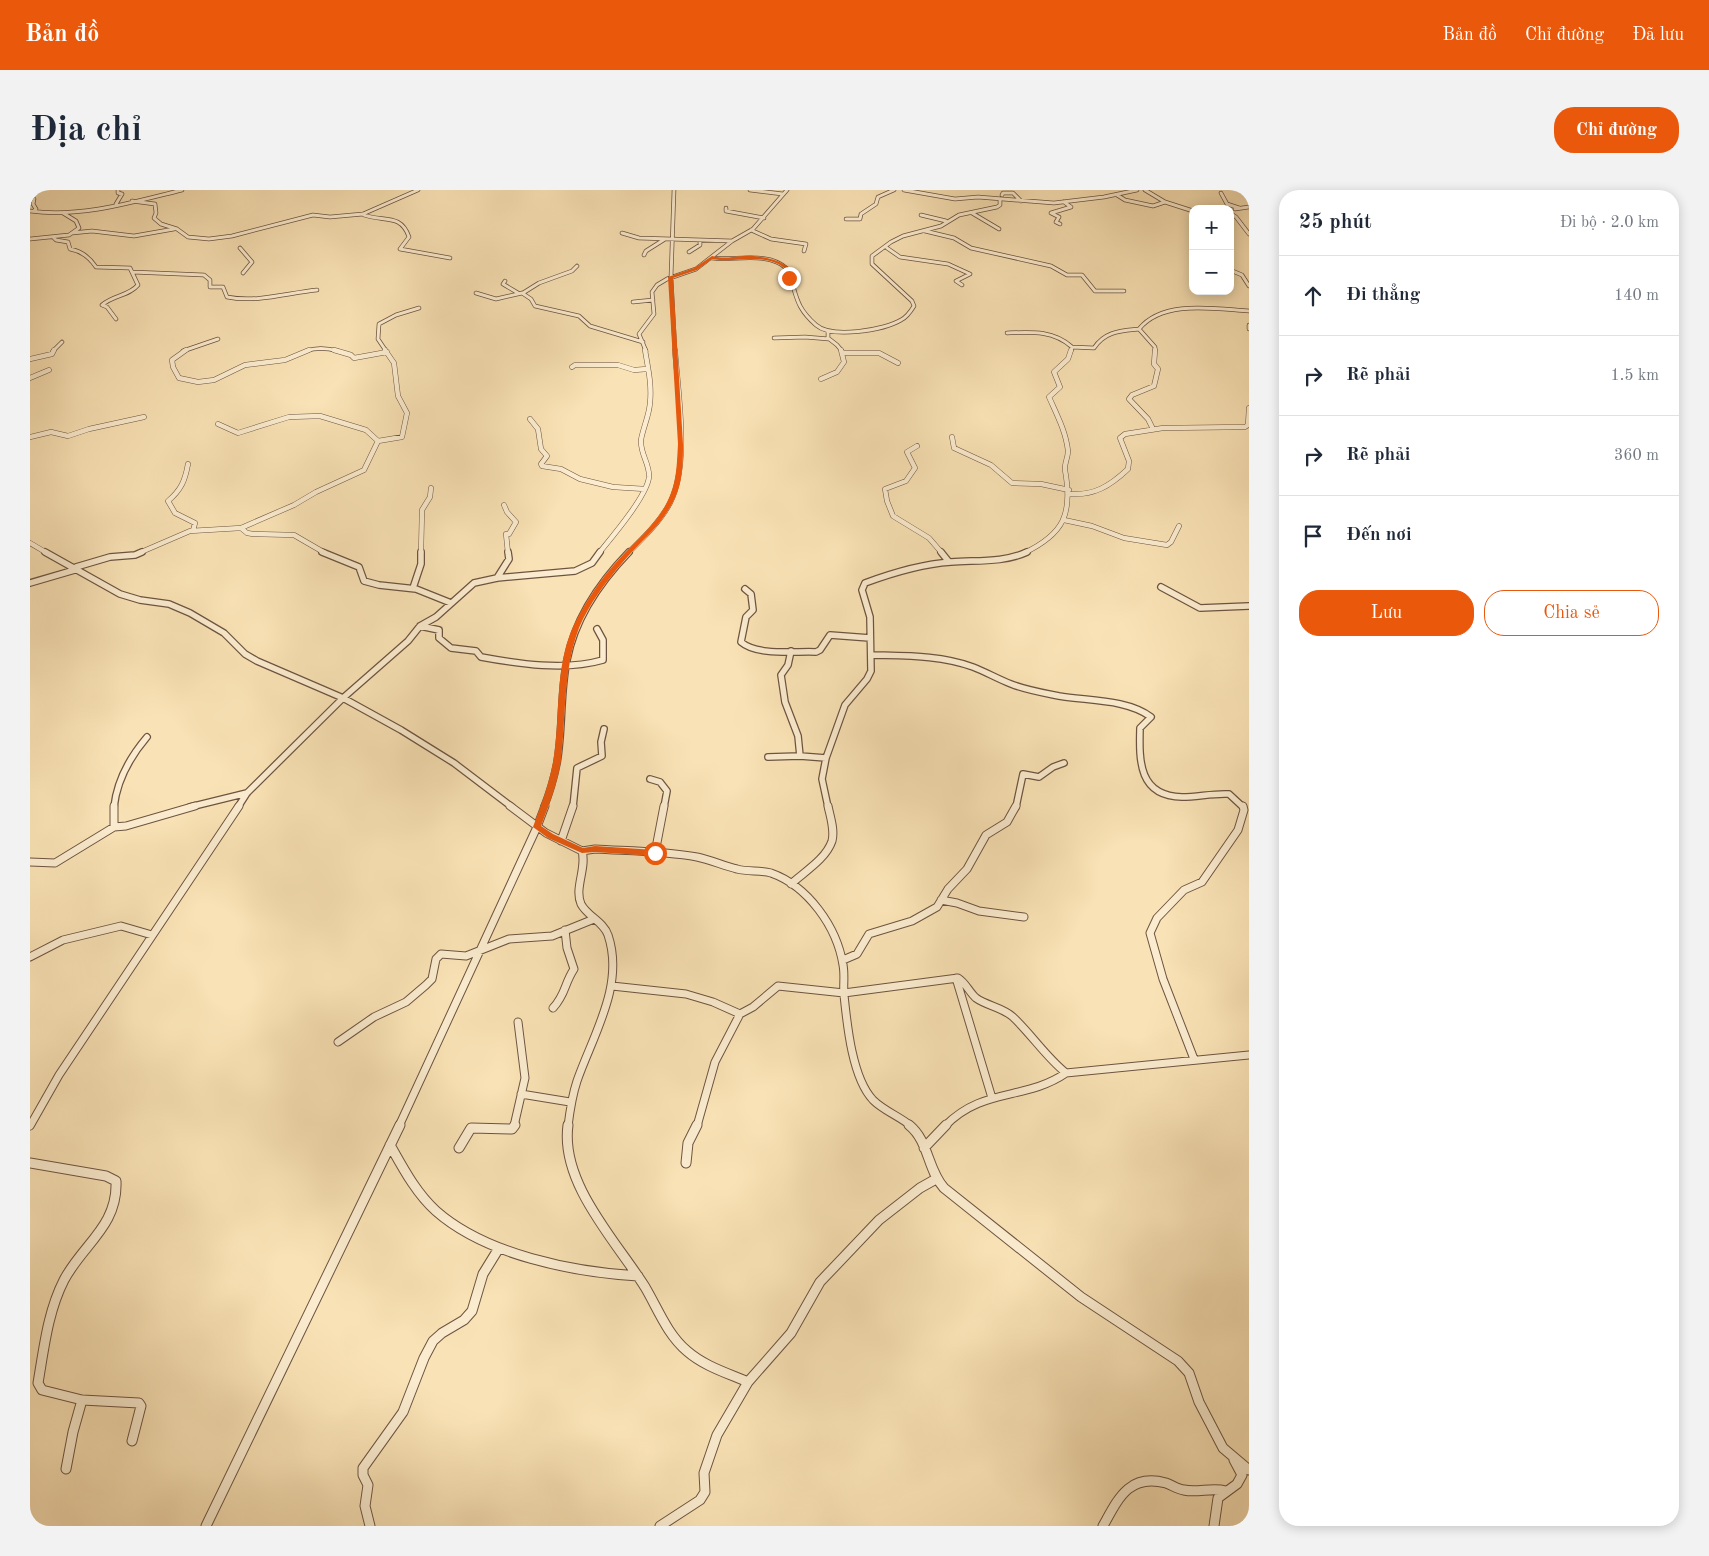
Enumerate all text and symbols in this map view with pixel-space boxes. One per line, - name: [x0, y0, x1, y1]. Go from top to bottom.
- text: Bản đồ: [25, 23, 99, 47]
- text: Bản đồ: [1443, 26, 1497, 44]
- text: Chỉ đường: [1525, 26, 1604, 44]
- text: Đã lưu: [1632, 26, 1684, 44]
- button: Chỉ đường: [1554, 107, 1679, 153]
- text: Địa chỉ: [30, 113, 142, 148]
- map controls: [1189, 205, 1234, 295]
- button: +: [1189, 205, 1234, 250]
- text: 25 phút: [1299, 212, 1372, 233]
- text: Đi bộ · 2.0 km: [1560, 215, 1659, 231]
- button: −: [1189, 250, 1234, 295]
- route end: [778, 267, 801, 290]
- icon: ahead: [1299, 282, 1327, 310]
- text: Đi thẳng: [1346, 286, 1420, 305]
- text: 140 m: [1614, 288, 1659, 304]
- icon: right: [1299, 362, 1327, 390]
- text: Rẽ phải: [1346, 366, 1410, 385]
- text: 1.5 km: [1610, 368, 1659, 384]
- icon: right: [1299, 442, 1327, 470]
- text: Rẽ phải: [1346, 446, 1410, 465]
- text: 360 m: [1614, 448, 1659, 464]
- icon: arrive: [1299, 522, 1327, 550]
- text: Đến nơi: [1346, 526, 1412, 545]
- button: Lưu: [1299, 590, 1474, 636]
- button: Chia sẻ: [1484, 590, 1659, 636]
- route start: [644, 842, 667, 865]

